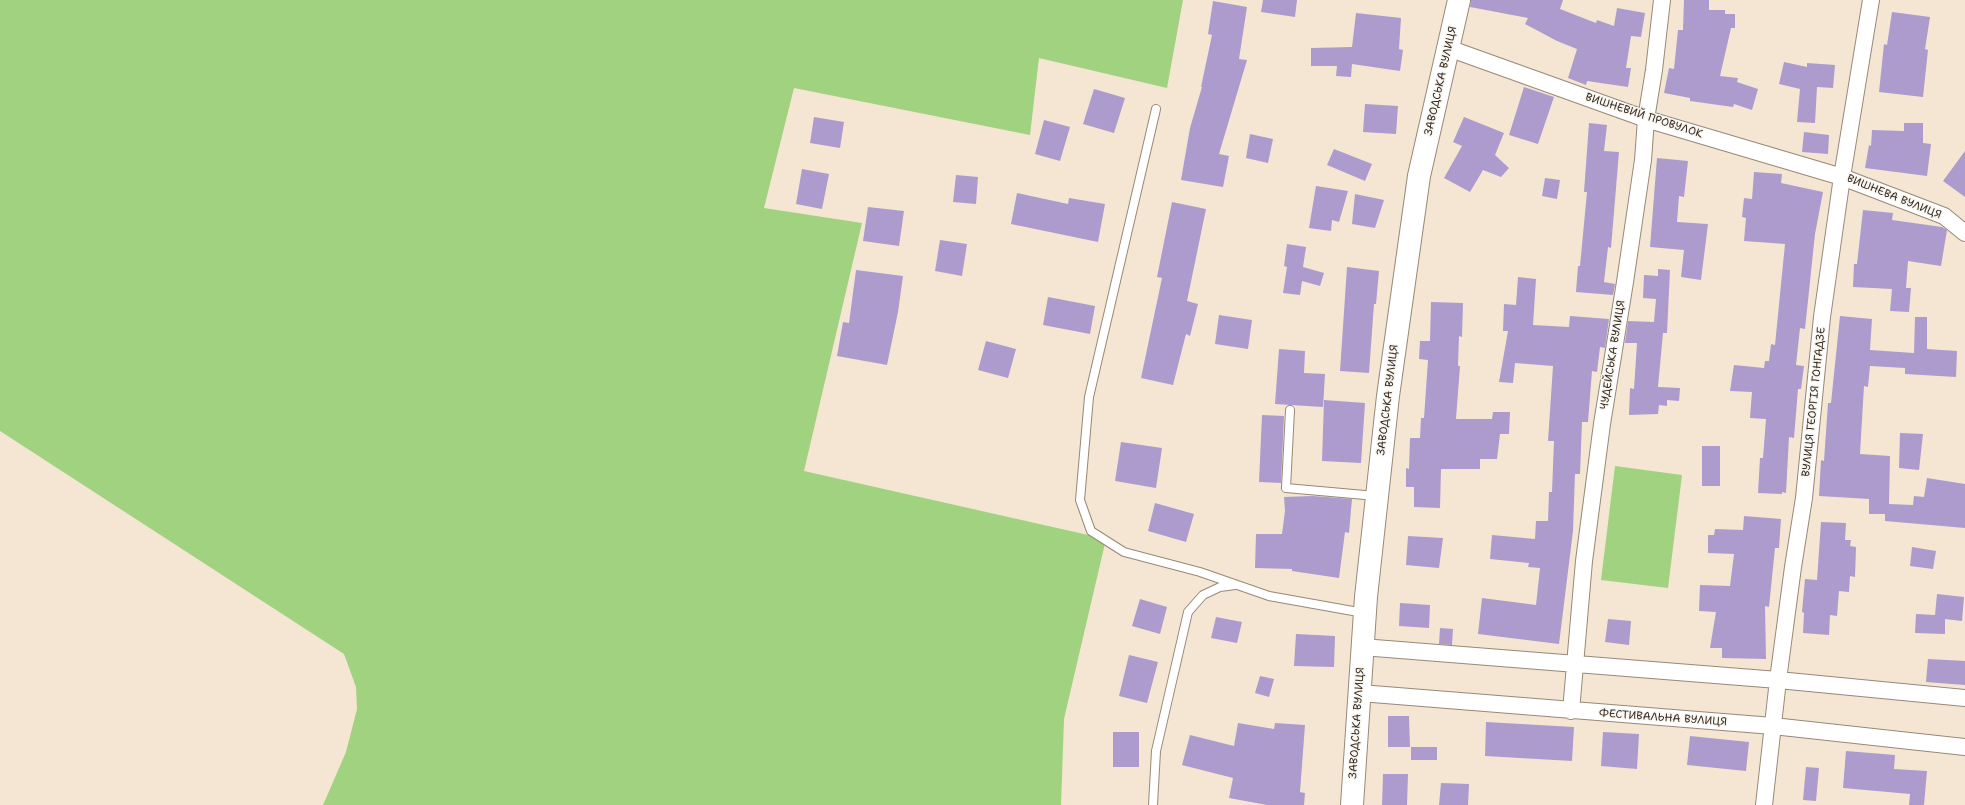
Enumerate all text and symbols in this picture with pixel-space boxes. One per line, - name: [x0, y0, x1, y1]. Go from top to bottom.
- street label: ЗАВОДСЬКА ВУЛИЦЯ: [1422, 25, 1460, 137]
- street label: ВИШНЕВИЙ ПРОВУЛОК: [1584, 91, 1704, 141]
- street label: ВИШНЕВА ВУЛИЦЯ: [1845, 172, 1943, 222]
- street label: ЧУДЕЙСЬКА ВУЛИЦЯ: [1598, 299, 1628, 411]
- street label: ВУЛИЦЯ ГЕОРГІЯ ГОНГАДЗЕ: [1800, 326, 1828, 478]
- street label: ЗАВОДСЬКА ВУЛИЦЯ: [1375, 344, 1401, 456]
- street label: ЗАВОДСЬКА ВУЛИЦЯ: [1347, 667, 1367, 779]
- street label: ФЕСТИВАЛЬНА ВУЛИЦЯ: [1599, 707, 1727, 729]

